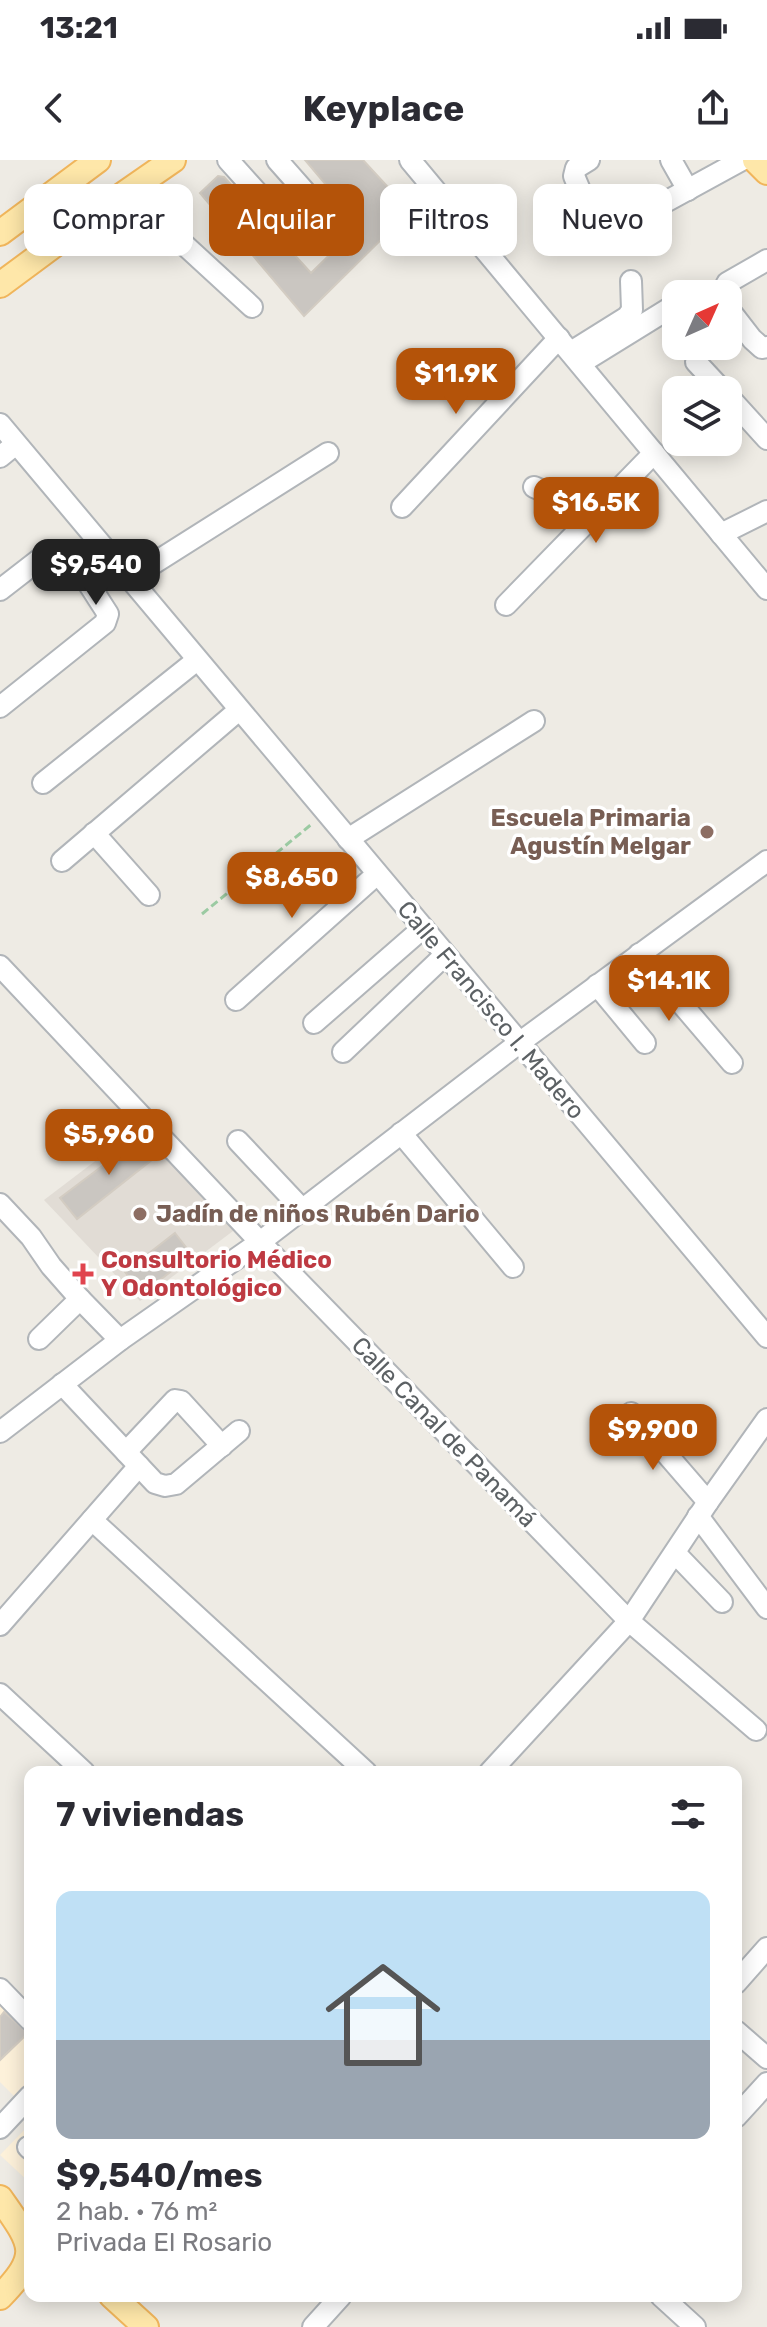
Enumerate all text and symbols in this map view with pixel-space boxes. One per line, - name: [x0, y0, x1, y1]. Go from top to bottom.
- text: 13:21: [40, 10, 118, 46]
- icon: back: [32, 86, 76, 130]
- icon: share: [691, 86, 735, 130]
- text: Keyplace: [303, 87, 464, 130]
- chip: Comprar: [24, 184, 193, 256]
- chip: Alquilar: [209, 184, 364, 256]
- chip: Filtros: [380, 184, 517, 256]
- chip: Nuevo: [533, 184, 672, 256]
- north arrow: [662, 280, 742, 360]
- map controls: [662, 280, 742, 456]
- pin: $11.9K: [391, 348, 521, 416]
- text: $11.9K: [414, 358, 498, 389]
- button: layers: [662, 376, 742, 456]
- pin: $16.5K: [531, 477, 661, 545]
- text: $16.5K: [552, 487, 640, 518]
- pin: $9,540: [31, 539, 161, 607]
- text: $9,540: [50, 549, 142, 580]
- place label: Escuela Primaria Agustín Melgar: [490, 804, 691, 860]
- marker: Escuela Primaria Agustín Melgar: [698, 823, 716, 841]
- pin: $8,650: [227, 852, 357, 920]
- text: $8,650: [245, 862, 339, 893]
- street label: Calle Francisco I. Madero: [392, 895, 590, 1125]
- pin: $14.1K: [604, 955, 734, 1023]
- text: $14.1K: [627, 965, 711, 996]
- pin: $5,960: [44, 1109, 174, 1177]
- text: $5,960: [63, 1119, 155, 1150]
- place label: Jadín de niños Rubén Dario: [156, 1200, 480, 1228]
- marker: Jadín de niños Rubén Dario: [131, 1205, 149, 1223]
- place label: Consultorio Médico Y Odontológico: [101, 1246, 332, 1302]
- marker: Consultorio Médico Y Odontológico: [72, 1263, 94, 1285]
- street label: Calle Canal de Panamá: [346, 1331, 542, 1533]
- pin: $9,900: [588, 1404, 718, 1472]
- text: $9,900: [608, 1414, 698, 1445]
- icon: filters: [666, 1792, 710, 1836]
- text: 7 viviendas: [56, 1794, 244, 1835]
- icon: home: [311, 1943, 455, 2087]
- text: $9,540/mes: [56, 2155, 263, 2196]
- text: 2 hab. · 76 m²: [56, 2196, 217, 2227]
- text: Privada El Rosario: [56, 2227, 272, 2258]

